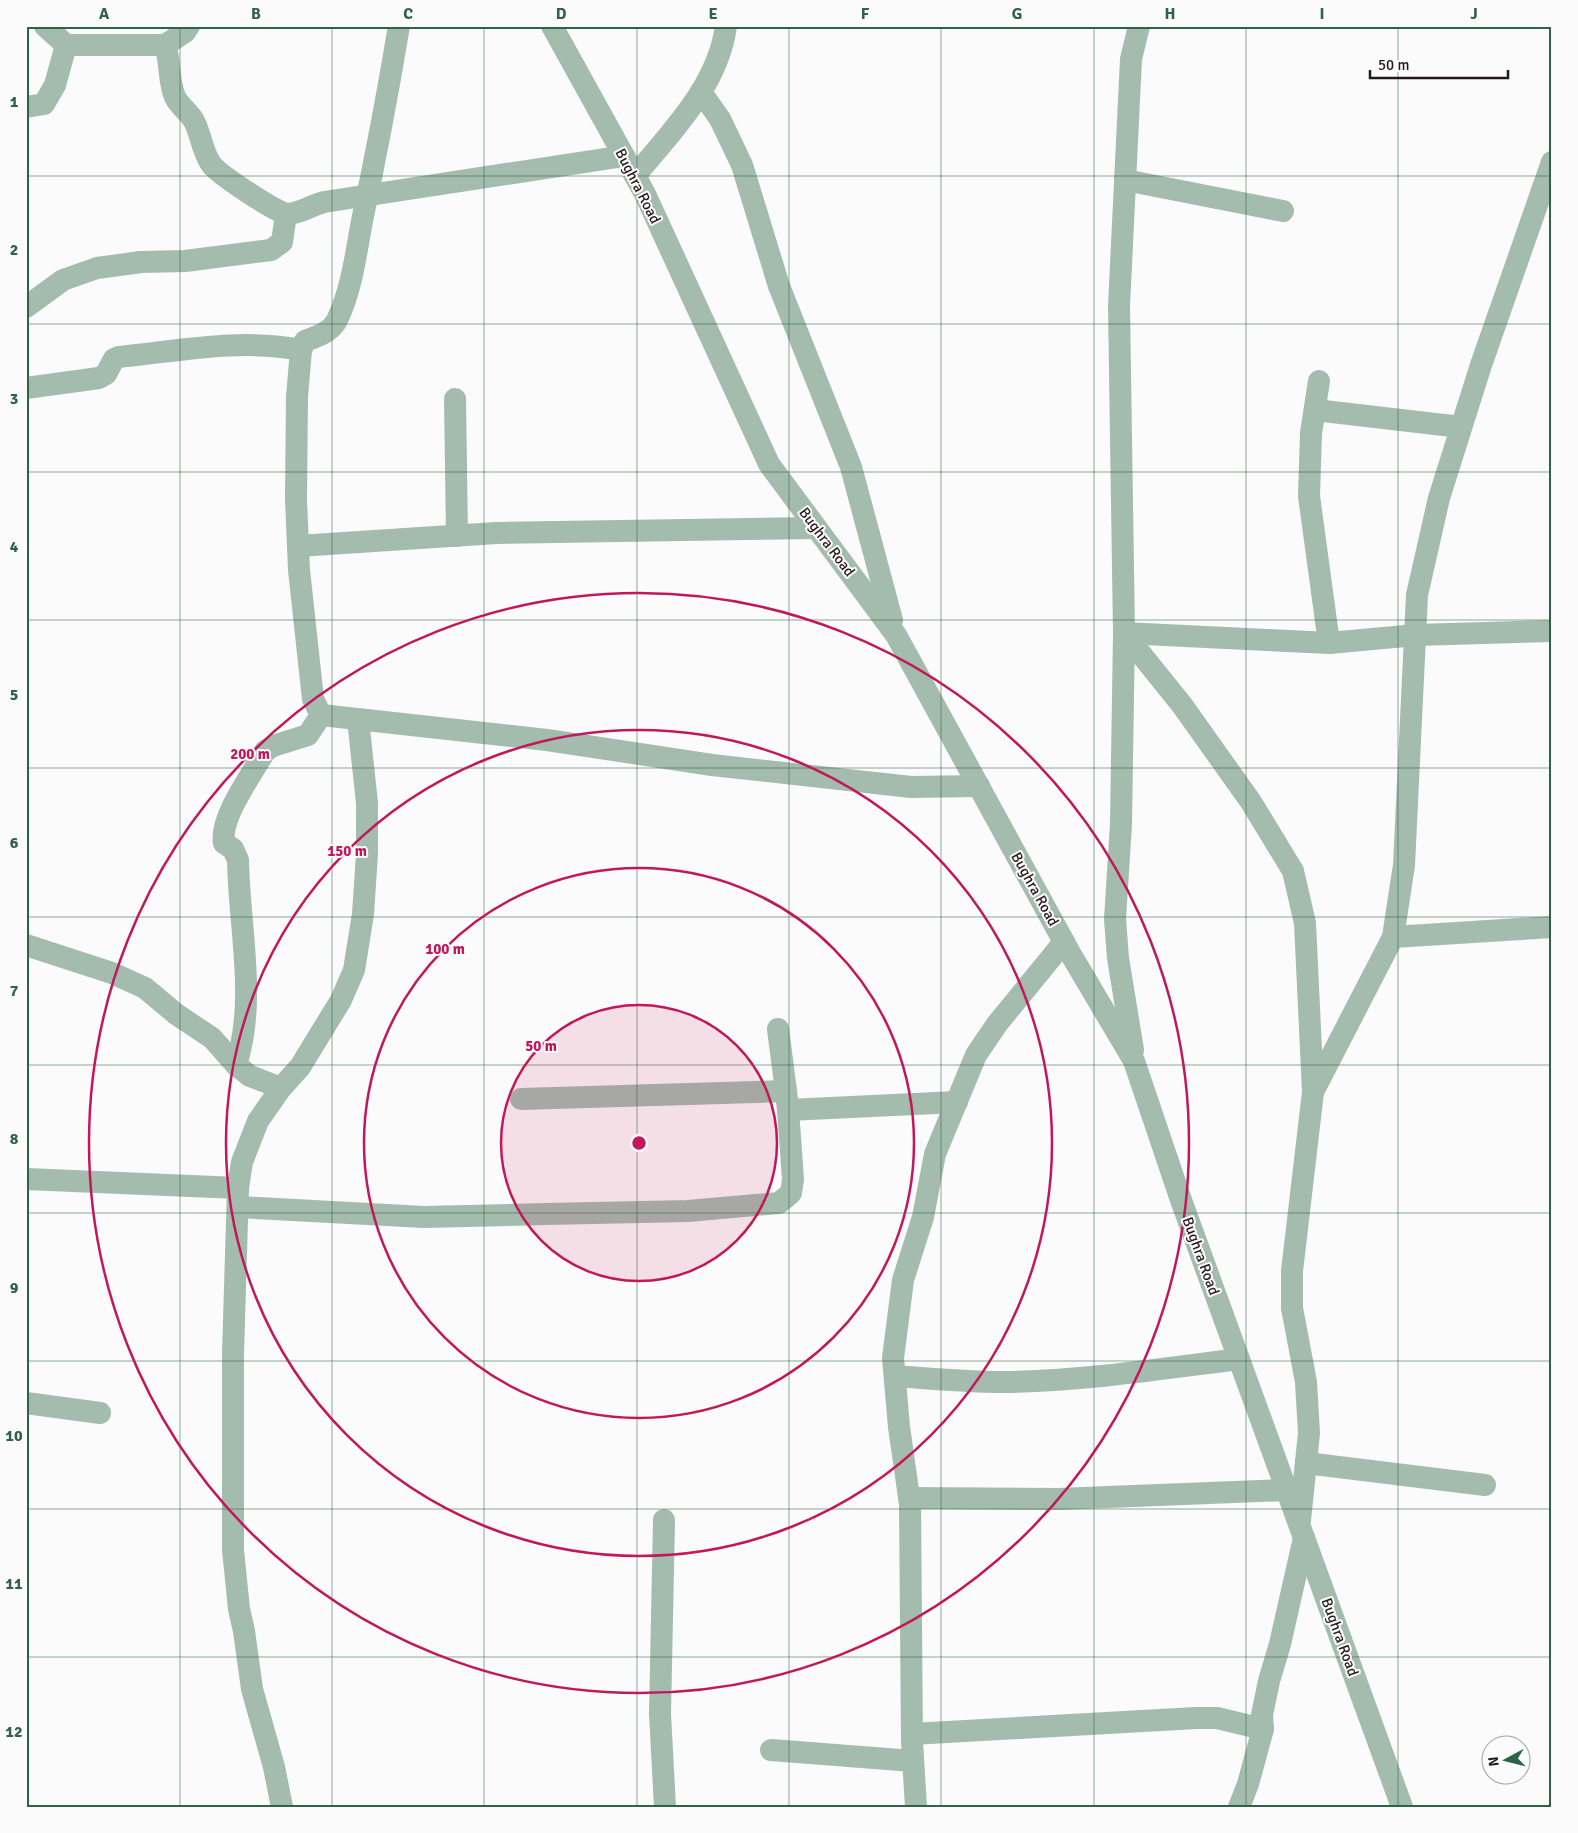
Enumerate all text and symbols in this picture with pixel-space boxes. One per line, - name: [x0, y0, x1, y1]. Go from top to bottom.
- text: A: [99, 4, 110, 24]
- text: B: [251, 4, 261, 24]
- text: C: [403, 4, 413, 24]
- text: D: [556, 4, 567, 24]
- text: E: [708, 4, 718, 24]
- text: F: [861, 4, 870, 24]
- text: G: [1012, 4, 1022, 24]
- text: H: [1165, 4, 1175, 24]
- text: I: [1319, 4, 1325, 24]
- text: J: [1470, 4, 1478, 24]
- scale bar: [1370, 48, 1508, 80]
- text: 50 m: [1378, 56, 1409, 74]
- text: 1: [10, 92, 19, 112]
- street label: Bughra Road: [611, 145, 665, 227]
- text: 2: [10, 240, 18, 260]
- text: 3: [10, 389, 18, 409]
- street label: Bughra Road: [795, 504, 859, 580]
- text: 4: [10, 537, 19, 557]
- text: 5: [10, 685, 18, 705]
- text: 200 m: [230, 745, 270, 763]
- text: 6: [10, 833, 19, 853]
- text: 150 m: [327, 842, 367, 860]
- street label: Bughra Road: [1007, 849, 1063, 929]
- text: 100 m: [425, 940, 465, 958]
- text: 7: [10, 981, 19, 1001]
- text: 50 m: [525, 1037, 557, 1055]
- text: 8: [10, 1129, 19, 1149]
- centre of rings: [630, 1134, 648, 1152]
- street label: Bughra Road: [1179, 1214, 1223, 1298]
- text: 9: [10, 1278, 19, 1298]
- text: 10: [5, 1426, 23, 1446]
- text: 11: [5, 1574, 23, 1594]
- street label: Bughra Road: [1318, 1595, 1362, 1679]
- text: 12: [5, 1722, 23, 1742]
- north arrow: [1480, 1736, 1530, 1786]
- text: N: [1485, 1756, 1503, 1767]

